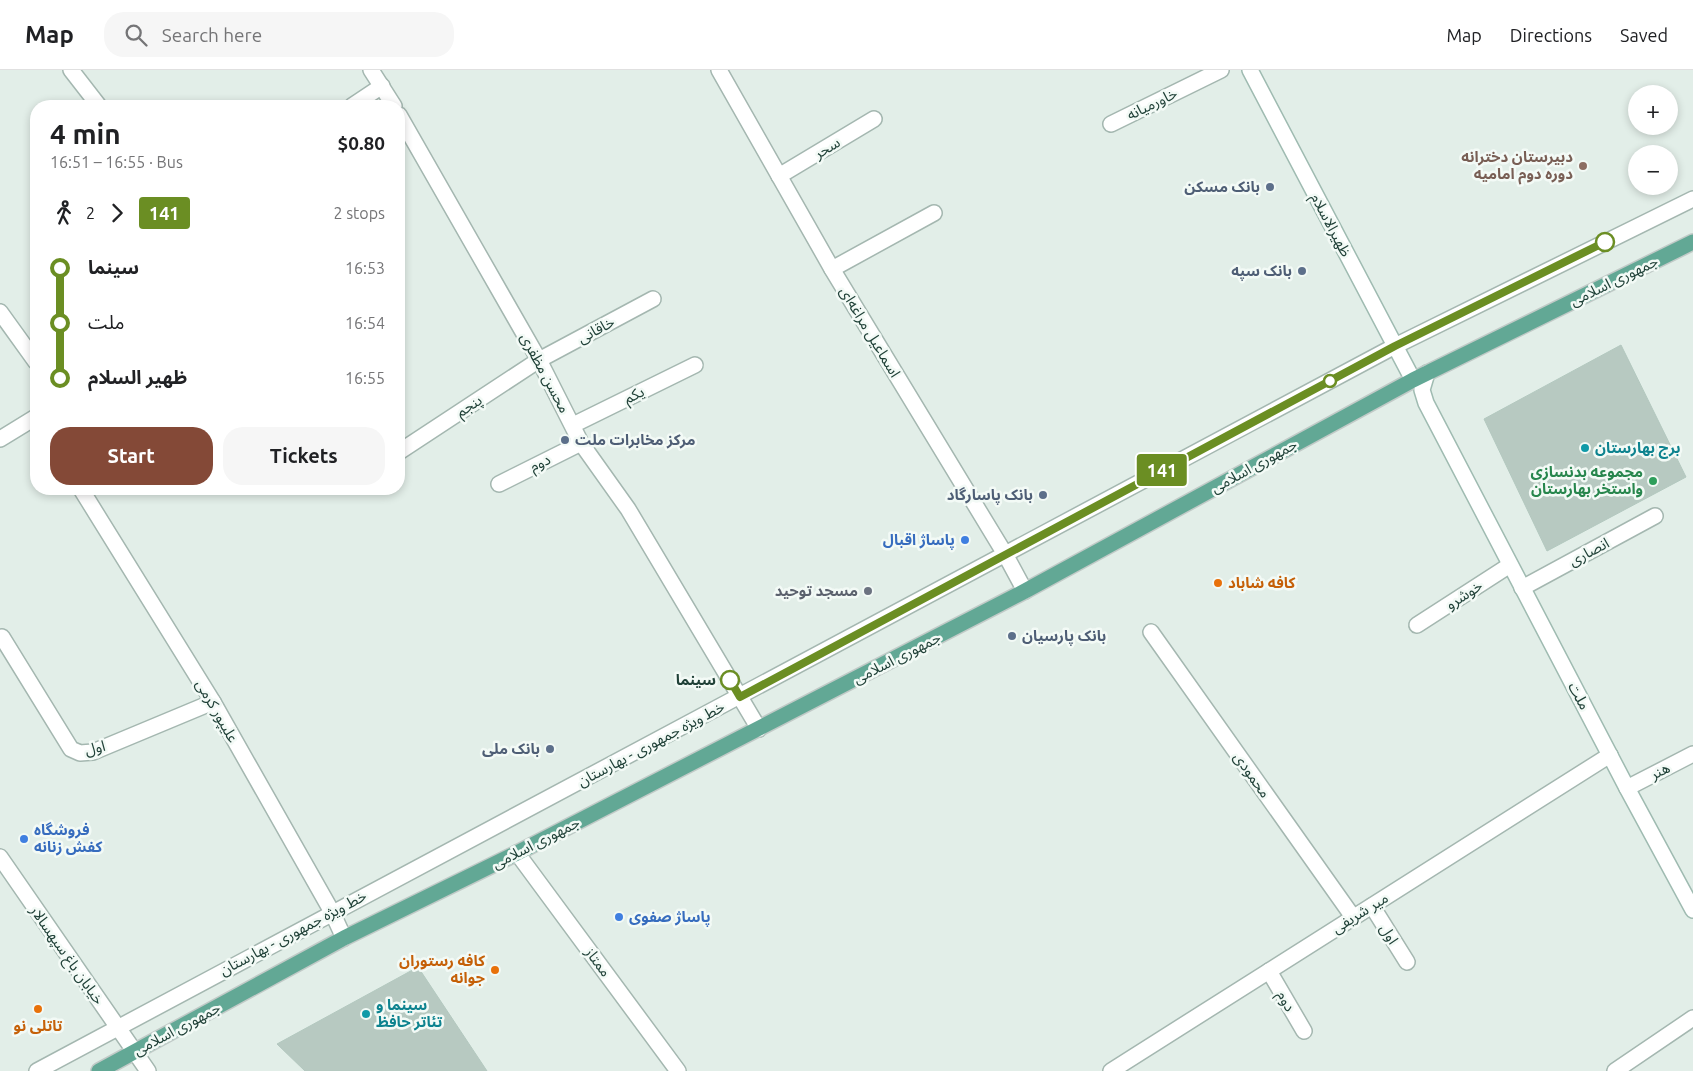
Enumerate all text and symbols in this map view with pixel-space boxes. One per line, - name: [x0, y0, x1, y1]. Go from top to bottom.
- search box: [104, 12, 454, 57]
- text: Map: [25, 21, 74, 48]
- icon: search: [122, 21, 150, 49]
- text: Search here: [162, 24, 262, 46]
- text: Map: [1446, 25, 1482, 45]
- text: Directions: [1510, 25, 1592, 45]
- text: Saved: [1620, 25, 1668, 45]
- street label: خاورمیانه: [1124, 84, 1180, 124]
- map controls: [1628, 85, 1678, 195]
- button: +: [1628, 85, 1678, 135]
- text: 4 min: [50, 118, 121, 149]
- text: $0.80: [337, 132, 385, 154]
- street label: سحر: [810, 133, 844, 163]
- button: −: [1628, 145, 1678, 195]
- place label: دبیرستان دخترانه دوره دوم امامیه: [1461, 148, 1573, 185]
- text: 16:51 – 16:55 · Bus: [50, 153, 183, 171]
- marker: دبیرستان دخترانه دوره دوم امامیه: [1577, 160, 1589, 172]
- place label: بانک مسکن: [1184, 178, 1260, 196]
- marker: بانک مسکن: [1264, 181, 1276, 193]
- street label: ظهیرالاسلام: [1305, 190, 1355, 261]
- icon: walk: [50, 199, 78, 227]
- icon: forward: [103, 199, 131, 227]
- text: 141: [149, 203, 180, 223]
- text: 2: [86, 204, 95, 222]
- text: 2 stops: [333, 204, 385, 222]
- unlabelled marker: [1595, 232, 1615, 252]
- street label: جمهوری اسلامی: [1567, 252, 1661, 310]
- text: سینما: [88, 256, 139, 278]
- text: 16:53: [345, 259, 385, 277]
- place label: بانک سپه: [1231, 262, 1292, 281]
- marker: بانک سپه: [1296, 265, 1308, 277]
- street label: اسماعیل مراغه‌ای: [836, 283, 904, 381]
- text: ملت: [88, 311, 124, 333]
- street label: خاقانی: [574, 313, 618, 347]
- text: 16:54: [345, 314, 385, 332]
- street label: محسن مظفری: [516, 330, 574, 416]
- text: ظهیر السلام: [88, 366, 187, 388]
- text: 16:55: [345, 369, 385, 387]
- unlabelled marker: [1323, 374, 1337, 388]
- street label: یکم: [621, 382, 648, 409]
- street label: پنجم: [453, 391, 487, 423]
- button: Start: [50, 427, 213, 485]
- button: Tickets: [223, 427, 385, 485]
- place label: مرکز مخابرات ملت: [575, 431, 695, 449]
- marker: مرکز مخابرات ملت: [559, 434, 571, 446]
- street label: جمهوری اسلامی: [1208, 435, 1300, 497]
- place label: برج بهارستان: [1595, 439, 1680, 459]
- marker: برج بهارستان: [1579, 442, 1591, 454]
- street label: دوم: [527, 450, 554, 478]
- line badge: 141: [1133, 454, 1191, 486]
- text: 141: [1147, 460, 1177, 480]
- place label: مجموعه بدنسازی واستخر بهارستان: [1530, 463, 1643, 498]
- marker: مجموعه بدنسازی واستخر بهارستان: [1647, 475, 1659, 487]
- place label: بانک پاسارگاد: [947, 486, 1033, 505]
- marker: بانک پاسارگاد: [1037, 489, 1049, 501]
- place label: پاساژ اقبال: [883, 531, 955, 550]
- marker: پاساژ اقبال: [959, 534, 971, 546]
- street label: انصاری: [1566, 534, 1612, 570]
- place label: کافه شاباد: [1228, 574, 1296, 591]
- street label: خوشرو: [1442, 576, 1486, 614]
- marker: کافه شاباد: [1212, 577, 1224, 589]
- place label: مسجد توحید: [775, 582, 858, 600]
- marker: مسجد توحید: [862, 585, 874, 597]
- place label: بانک پارسیان: [1022, 627, 1106, 646]
- street label: جمهوری اسلامی: [850, 628, 944, 688]
- marker: بانک پارسیان: [1006, 630, 1018, 642]
- marker: سینما: [720, 670, 740, 690]
- place label: سینما: [676, 671, 716, 688]
- street label: علیپور کرمی: [191, 676, 242, 747]
- street label: ملت: [1565, 679, 1594, 712]
- street label: خط ویژه جمهوری - بهارستان: [574, 697, 728, 790]
- street label: اول: [83, 737, 107, 759]
- place label: بانک ملی: [482, 740, 540, 758]
- marker: بانک ملی: [544, 743, 556, 755]
- street label: محمودی: [1230, 749, 1274, 801]
- street label: هنر: [1646, 759, 1673, 784]
- street label: جمهوری اسلامی: [489, 813, 583, 873]
- place label: فروشگاه کفش زنانه: [34, 821, 102, 856]
- marker: فروشگاه کفش زنانه: [18, 833, 30, 845]
- street label: خط ویژه جمهوری - بهارستان: [216, 886, 370, 979]
- street label: میر شریفی: [1328, 889, 1392, 937]
- street label: خیابان باغ سپهسالار: [23, 901, 108, 1010]
- place label: پاساژ صفوی: [629, 908, 711, 927]
- marker: پاساژ صفوی: [613, 911, 625, 923]
- street label: اول: [1376, 920, 1402, 948]
- street label: ممتاز: [581, 943, 615, 980]
- place label: کافه رستوران جوانه: [399, 952, 486, 987]
- marker: کافه رستوران جوانه: [489, 964, 501, 976]
- street label: دوم: [1271, 987, 1299, 1016]
- place label: سینما و تئاتر حافظ: [376, 996, 443, 1031]
- street label: جمهوری اسلامی: [130, 998, 224, 1059]
- marker: تاتلی نو: [32, 1003, 44, 1015]
- marker: سینما و تئاتر حافظ: [360, 1008, 372, 1020]
- place label: تاتلی نو: [14, 1017, 63, 1035]

